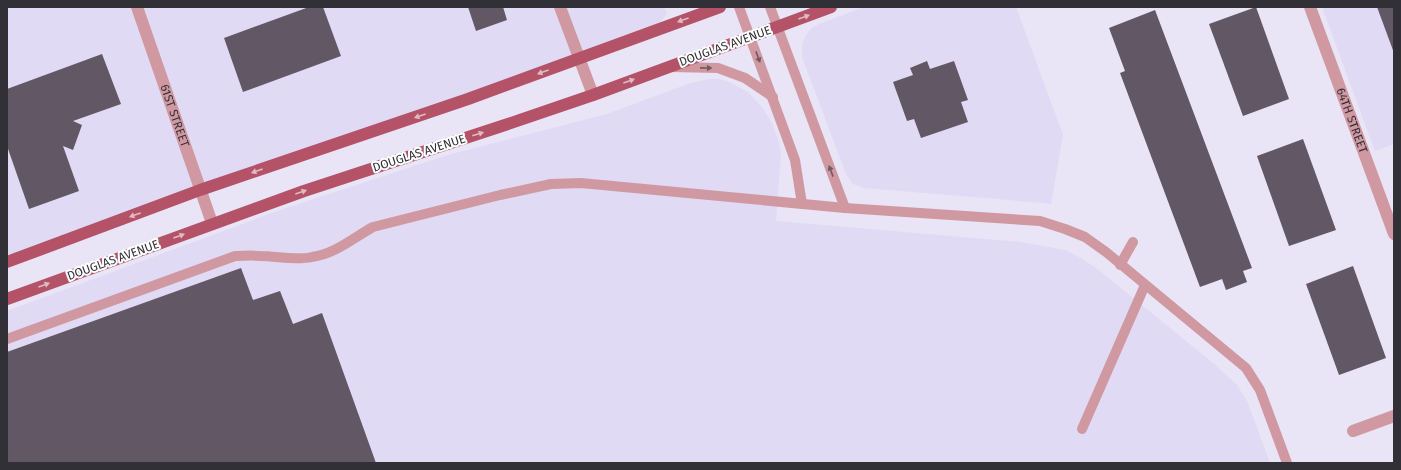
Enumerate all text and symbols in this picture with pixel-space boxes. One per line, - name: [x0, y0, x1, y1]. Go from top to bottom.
- one-way arrow: [798, 14, 810, 20]
- one-way arrow: [677, 18, 689, 24]
- street label: DOUGLAS AVENUE: [677, 23, 773, 69]
- one-way arrow: [756, 51, 762, 63]
- one-way arrow: [700, 65, 713, 71]
- one-way arrow: [536, 69, 548, 75]
- one-way arrow: [624, 78, 636, 84]
- street label: 61ST STREET: [157, 82, 192, 150]
- street label: 64TH STREET: [1334, 86, 1371, 156]
- one-way arrow: [414, 113, 426, 119]
- street label: DOUGLAS AVENUE: [371, 131, 467, 175]
- one-way arrow: [472, 131, 484, 137]
- one-way arrow: [828, 165, 834, 177]
- one-way arrow: [251, 168, 263, 174]
- one-way arrow: [296, 189, 308, 195]
- one-way arrow: [129, 213, 141, 219]
- one-way arrow: [173, 232, 185, 238]
- street label: DOUGLAS AVENUE: [65, 237, 161, 283]
- one-way arrow: [38, 282, 50, 288]

